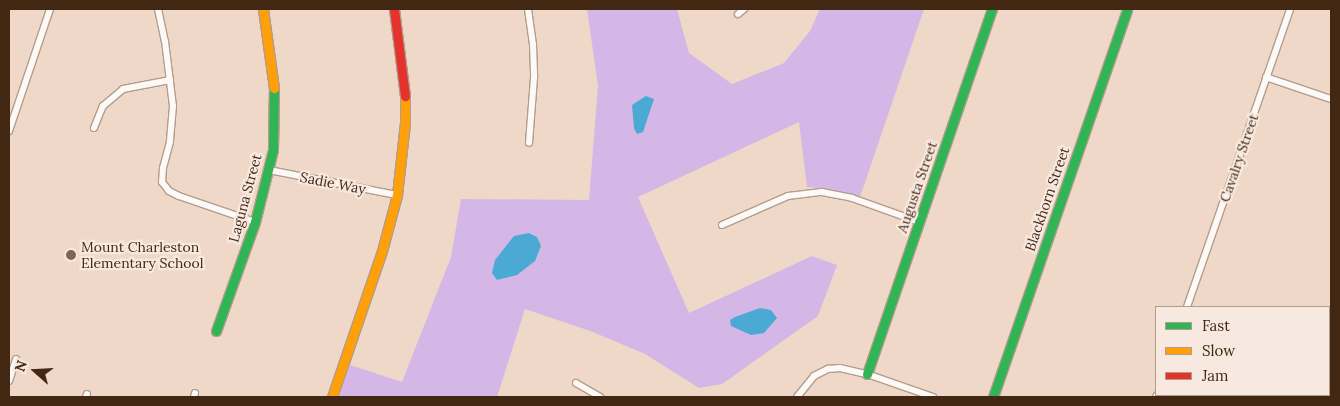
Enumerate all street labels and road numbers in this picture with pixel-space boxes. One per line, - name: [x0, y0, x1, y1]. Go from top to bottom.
- street label: Cavalry Street: [1216, 112, 1262, 204]
- street label: Augusta Street: [893, 139, 941, 235]
- street label: Blackhorn Street: [1021, 145, 1073, 253]
- street label: Laguna Street: [225, 152, 265, 244]
- street label: Sadie Way: [299, 168, 367, 198]

